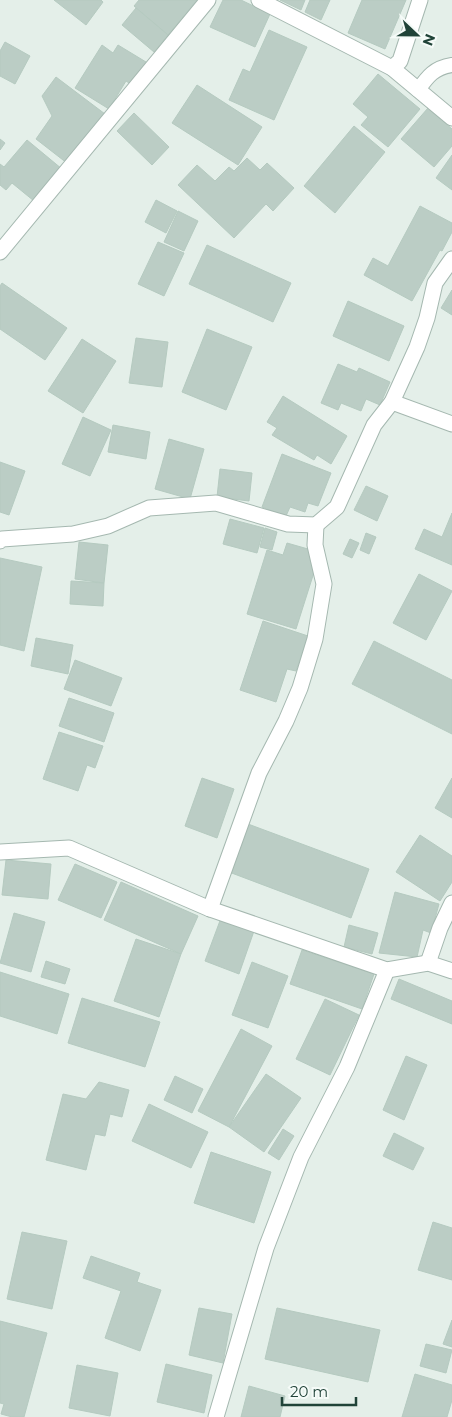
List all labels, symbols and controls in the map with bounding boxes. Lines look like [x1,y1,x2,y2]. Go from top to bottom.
north arrow [392,10,442,60]
text: N [419,31,440,48]
scale bar [282,1374,356,1406]
text: 20 m [290,1382,328,1401]

